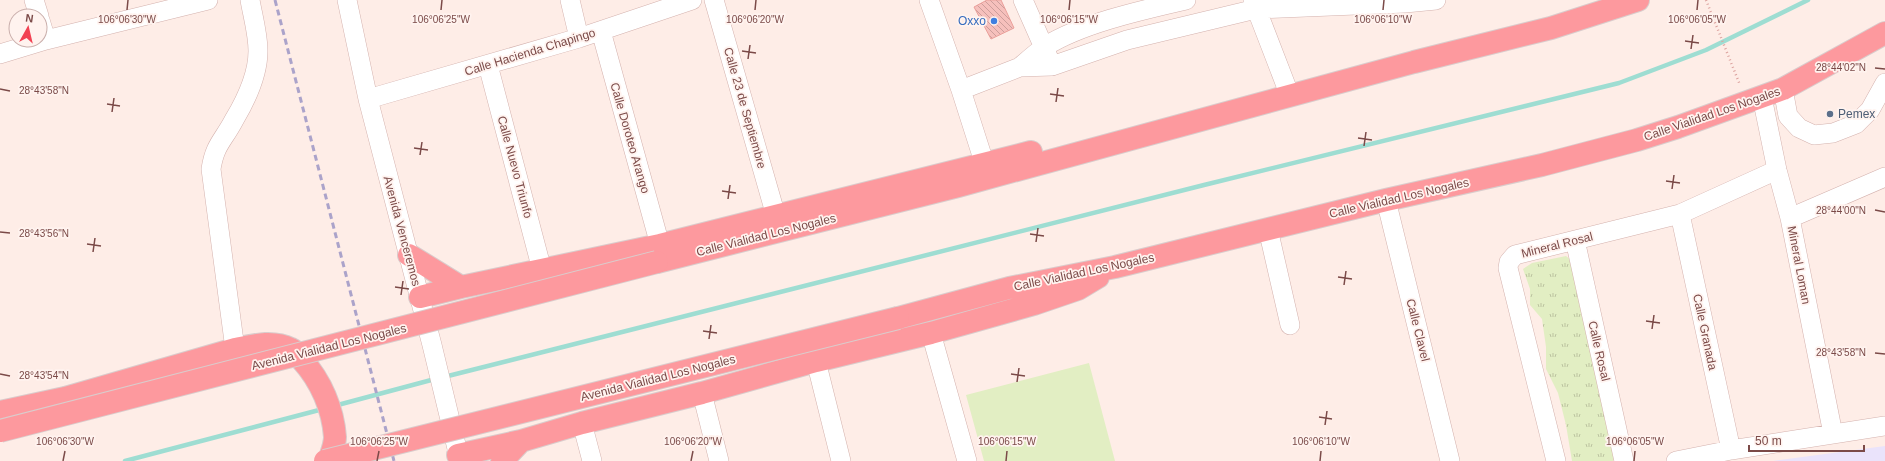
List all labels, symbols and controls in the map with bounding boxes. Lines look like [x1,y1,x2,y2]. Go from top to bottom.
north arrow [8,8,48,48]
text: N [25,12,34,25]
text: 106°06'30"W [98,14,156,25]
text: 106°06'25"W [412,14,470,25]
text: 106°06'20"W [726,14,784,25]
place label: Oxxo [958,14,986,28]
text: 106°06'15"W [1040,14,1098,25]
text: 106°06'10"W [1354,14,1412,25]
text: 106°06'05"W [1668,14,1726,25]
marker: Oxxo [989,16,999,26]
street label: Calle Hacienda Chapingo [463,25,597,79]
street label: Calle 23 de Septiembre [721,46,769,171]
text: 28°44'02"N [1816,62,1866,73]
street label: Calle Doroteo Arango [607,81,653,195]
street label: Calle Vialidad Los Nogales [1642,84,1782,144]
text: 28°43'58"N [19,85,69,96]
place label: Pemex [1838,107,1875,121]
marker: Pemex [1825,109,1835,119]
street label: Calle Nuevo Triunfo [495,114,535,220]
street label: Avenida Venceremos [381,175,423,287]
street label: Calle Vialidad Los Nogales [1328,175,1470,221]
text: 28°44'00"N [1816,205,1866,216]
street label: Calle Vialidad Los Nogales [695,211,837,259]
street label: Mineral Loman [1785,225,1813,305]
text: 28°43'56"N [19,228,69,239]
street label: Mineral Rosal [1520,229,1594,261]
street label: Calle Vialidad Los Nogales [1013,250,1155,294]
street label: Calle Granada [1690,293,1720,372]
street label: Calle Clavel [1403,297,1433,363]
street label: Calle Rosal [1585,320,1613,382]
street label: Avenida Vialidad Los Nogales [250,321,408,373]
text: 28°43'58"N [1816,347,1866,358]
street label: Avenida Vialidad Los Nogales [579,352,737,404]
text: 28°43'54"N [19,370,69,381]
scale bar [1749,427,1864,453]
text: 50 m [1755,434,1782,448]
text: 106°06'30"W [36,436,94,447]
text: 106°06'25"W [350,436,408,447]
text: 106°06'20"W [664,436,722,447]
text: 106°06'15"W [978,436,1036,447]
text: 106°06'10"W [1292,436,1350,447]
text: 106°06'05"W [1606,436,1664,447]

